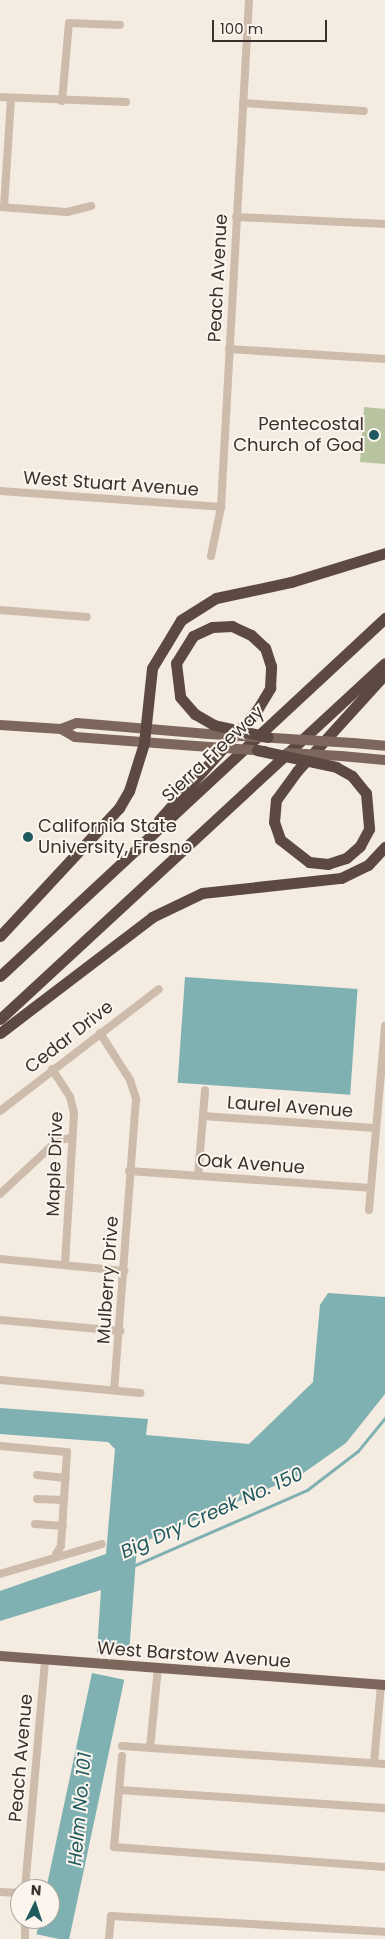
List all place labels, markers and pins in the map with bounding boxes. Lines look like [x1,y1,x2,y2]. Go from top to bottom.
place label: Pentecostal Church of God [233,414,364,456]
marker: Pentecostal Church of God [368,429,380,441]
place label: California State University, Fresno [38,816,192,859]
marker: California State University, Fresno [22,831,34,843]

